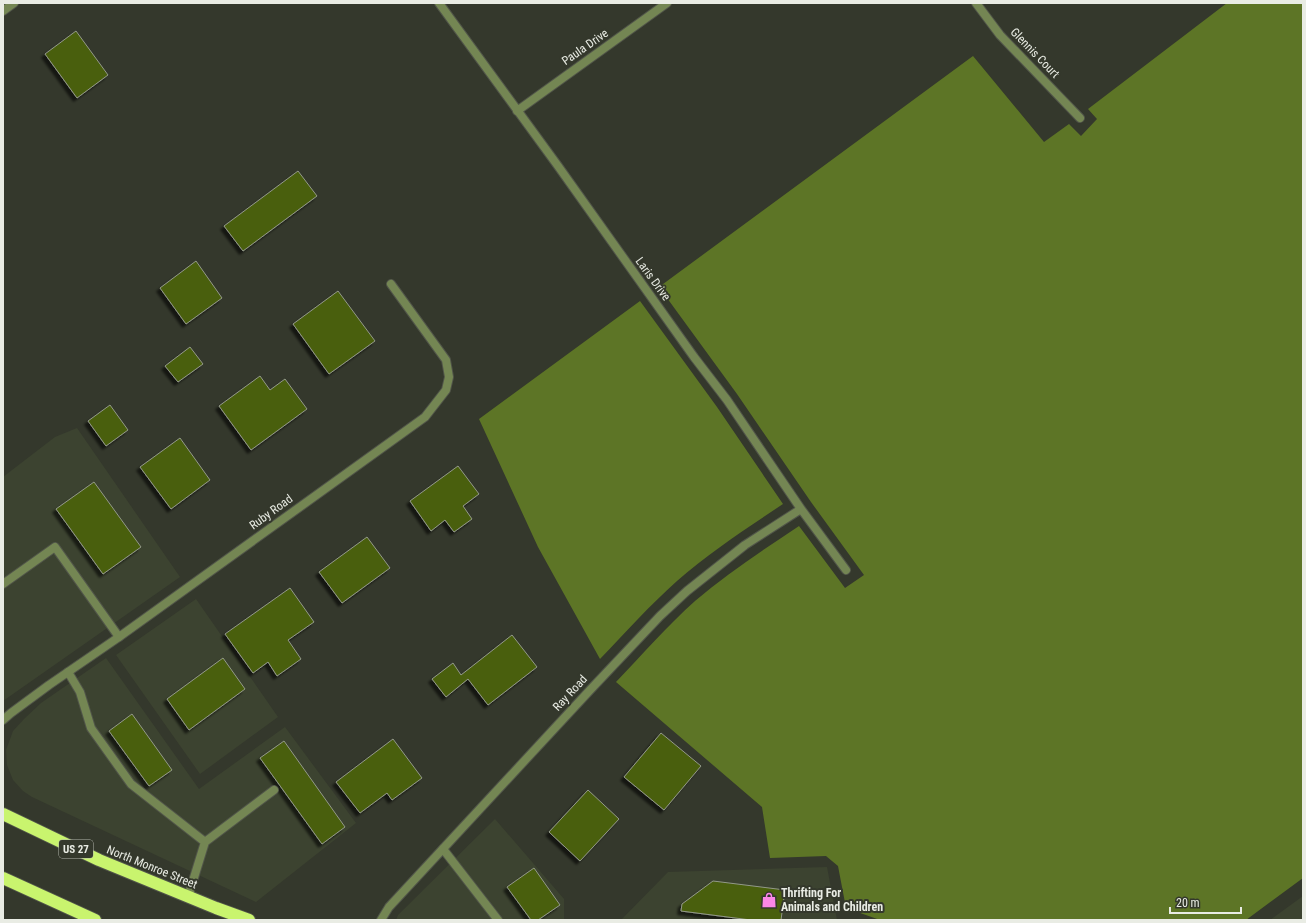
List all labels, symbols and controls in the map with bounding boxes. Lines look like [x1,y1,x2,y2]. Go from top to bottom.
street label: Glennis Court [1008,25,1063,81]
street label: Paula Drive [559,26,611,68]
street label: Laris Drive [633,255,674,304]
street label: Ruby Road [247,492,295,532]
street label: Ray Road [550,672,590,714]
road number: US 27 [59,840,93,858]
street label: North Monroe Street [105,842,200,892]
place label: Thrifting For Animals and Children [781,886,883,914]
scale bar [1170,889,1241,915]
shop icon: Thrifting For Animals and Children [760,891,778,909]
text: 20 m [1176,896,1200,910]

